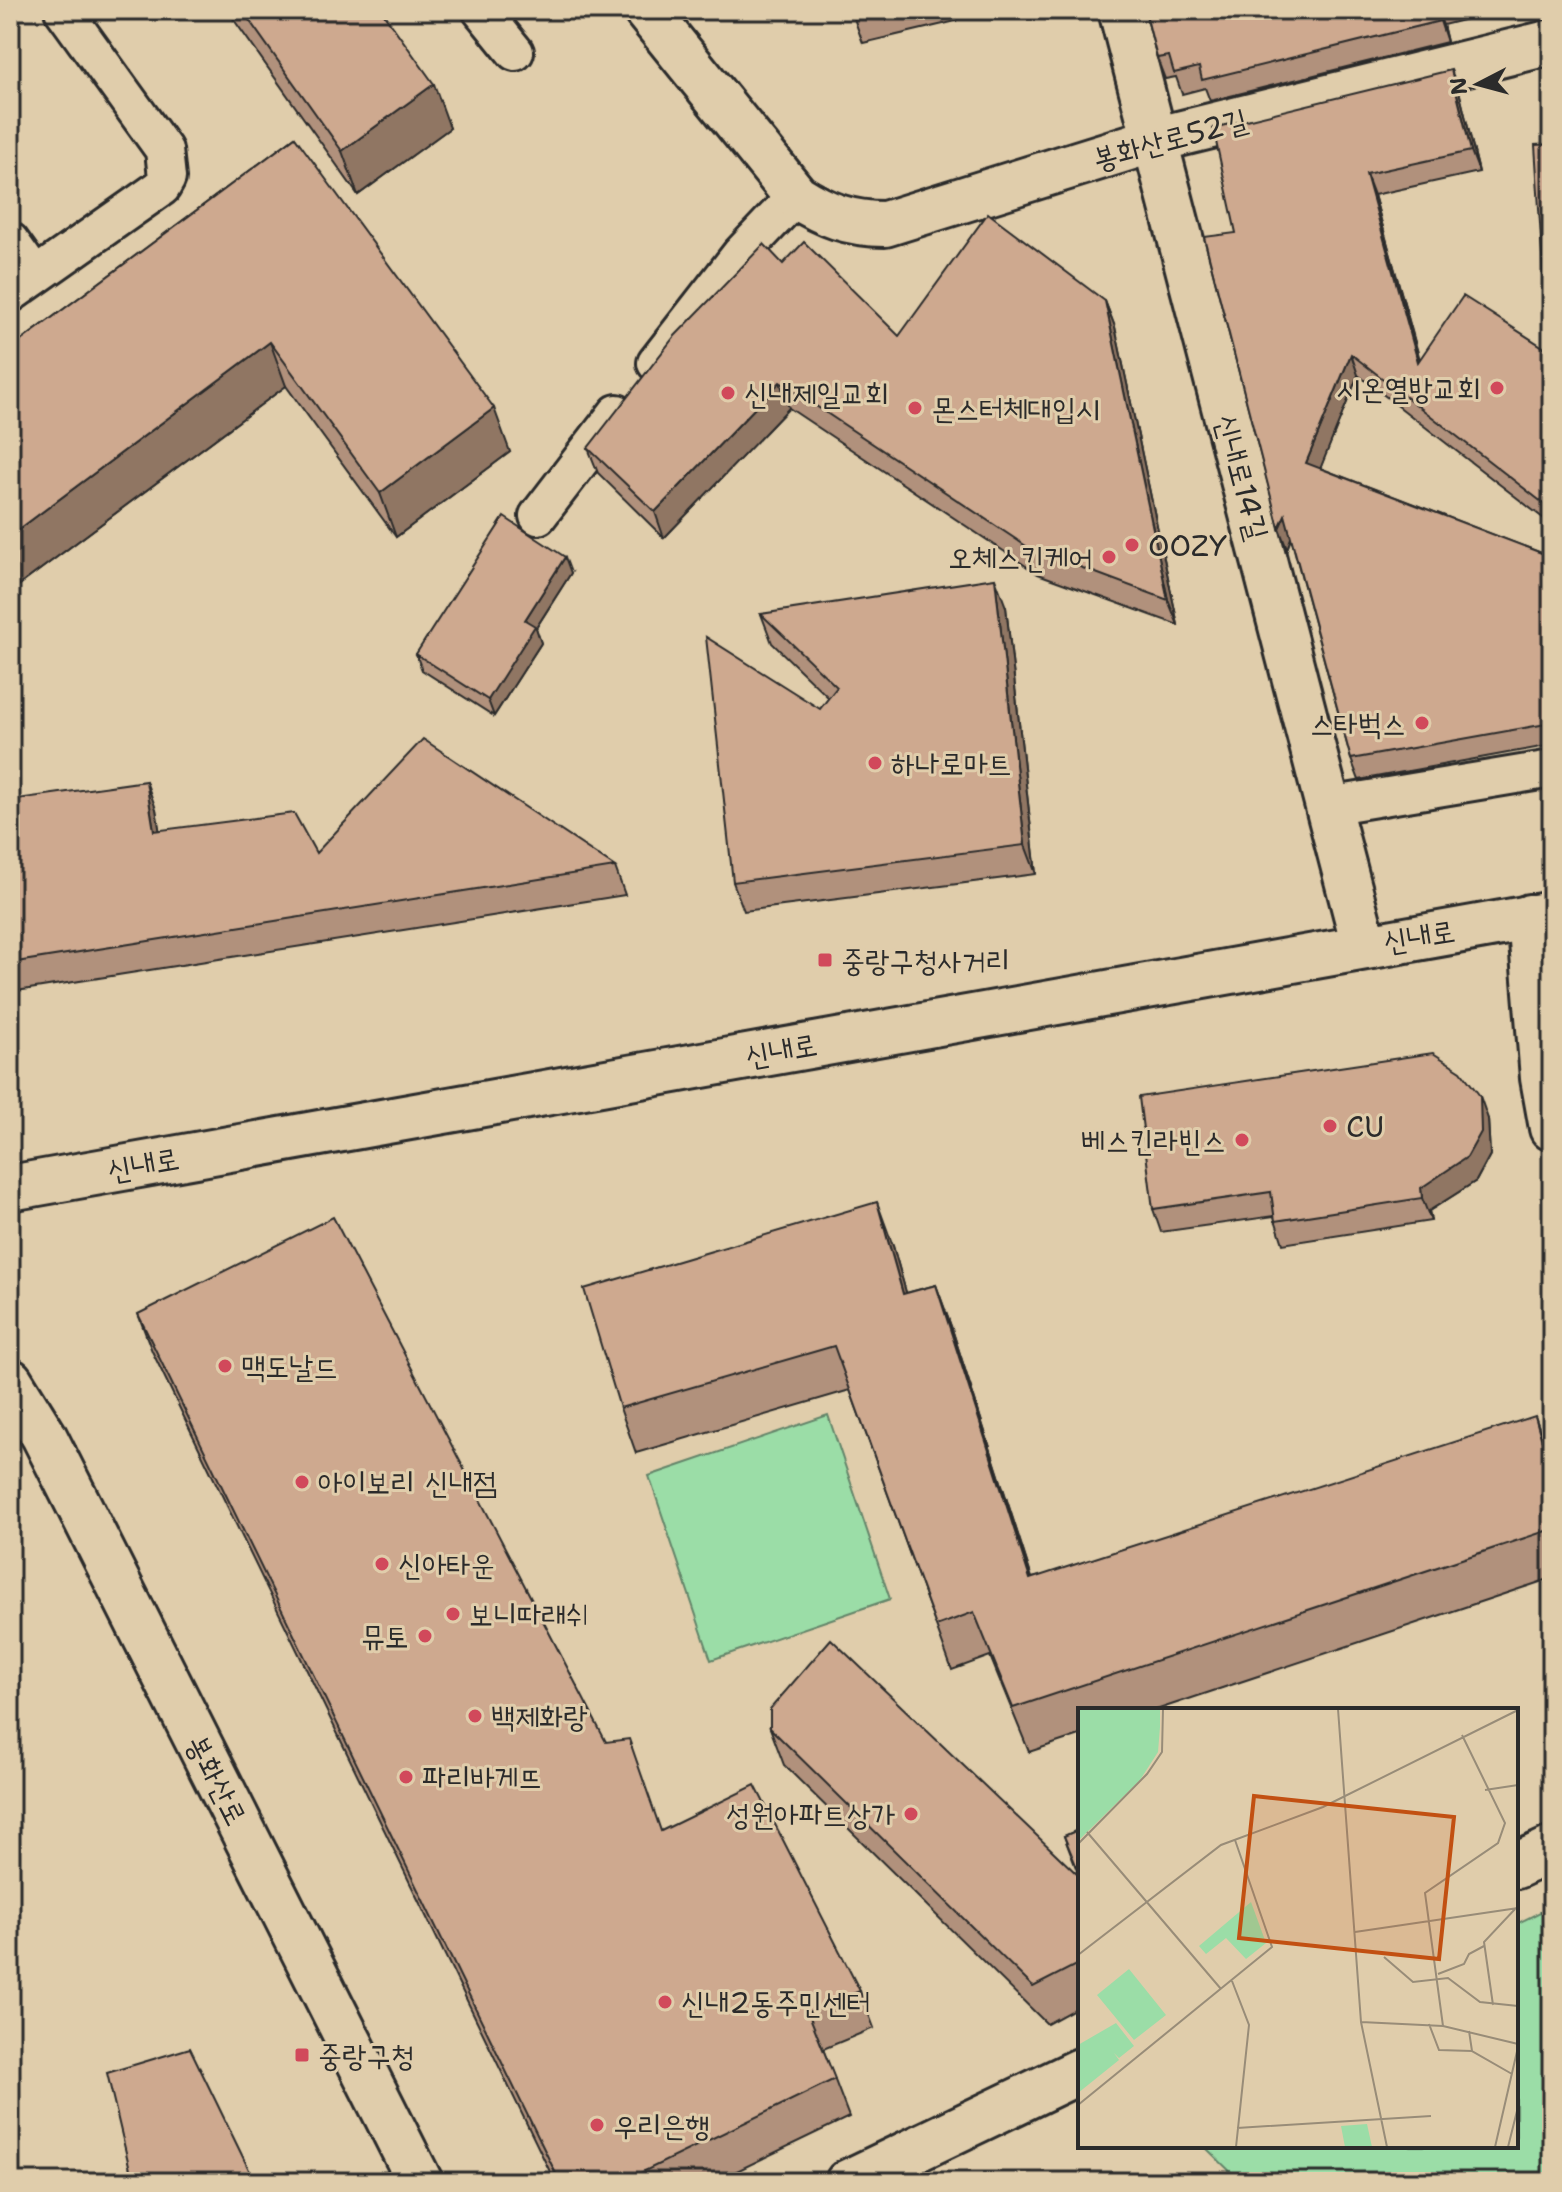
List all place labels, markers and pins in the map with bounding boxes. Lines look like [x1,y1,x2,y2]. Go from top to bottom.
place label: 시온열방교회 [1336,368,1481,409]
place label: 신내제일교회 [744,373,889,414]
marker: 시온열방교회 [1488,379,1506,397]
marker: 신내제일교회 [719,384,737,402]
place label: 몬스터체대입시 [931,388,1100,429]
marker: 몬스터체대입시 [906,399,924,417]
place label: OOZY [1148,525,1227,566]
marker: OOZY [1123,536,1141,554]
place label: 오체스킨케어 [948,537,1093,578]
marker: 오체스킨케어 [1100,548,1118,566]
place label: 스타벅스 [1309,703,1406,744]
marker: 스타벅스 [1413,714,1431,732]
place label: 하나로마트 [891,743,1012,784]
marker: 하나로마트 [866,754,884,772]
place label: 중랑구청사거리 [841,940,1010,981]
marker: 중랑구청사거리 [816,951,834,969]
place label: CU [1346,1106,1384,1147]
marker: CU [1321,1117,1339,1135]
place label: 베스킨라빈스 [1081,1120,1226,1161]
marker: 베스킨라빈스 [1233,1131,1251,1149]
place label: 맥도날드 [241,1346,338,1387]
marker: 맥도날드 [216,1357,234,1375]
place label: 아이보리 신내점 [318,1462,497,1503]
marker: 아이보리 신내점 [293,1473,311,1491]
place label: 신아타운 [398,1544,495,1585]
marker: 신아타운 [373,1555,391,1573]
place label: 보니따래쉬 [469,1594,590,1635]
marker: 보니따래쉬 [444,1605,462,1623]
place label: 뮤토 [361,1616,409,1657]
marker: 뮤토 [416,1627,434,1645]
place label: 백제화랑 [491,1696,588,1737]
marker: 백제화랑 [466,1707,484,1725]
place label: 파리바게뜨 [422,1757,543,1798]
marker: 파리바게뜨 [397,1768,415,1786]
place label: 성원아파트상가 [726,1794,895,1835]
marker: 성원아파트상가 [902,1805,920,1823]
place label: 신내2동주민센터 [681,1982,871,2023]
marker: 신내2동주민센터 [656,1993,674,2011]
place label: 중랑구청 [318,2035,415,2076]
marker: 중랑구청 [293,2046,311,2064]
place label: 우리은행 [613,2105,710,2146]
marker: 우리은행 [588,2116,606,2134]

